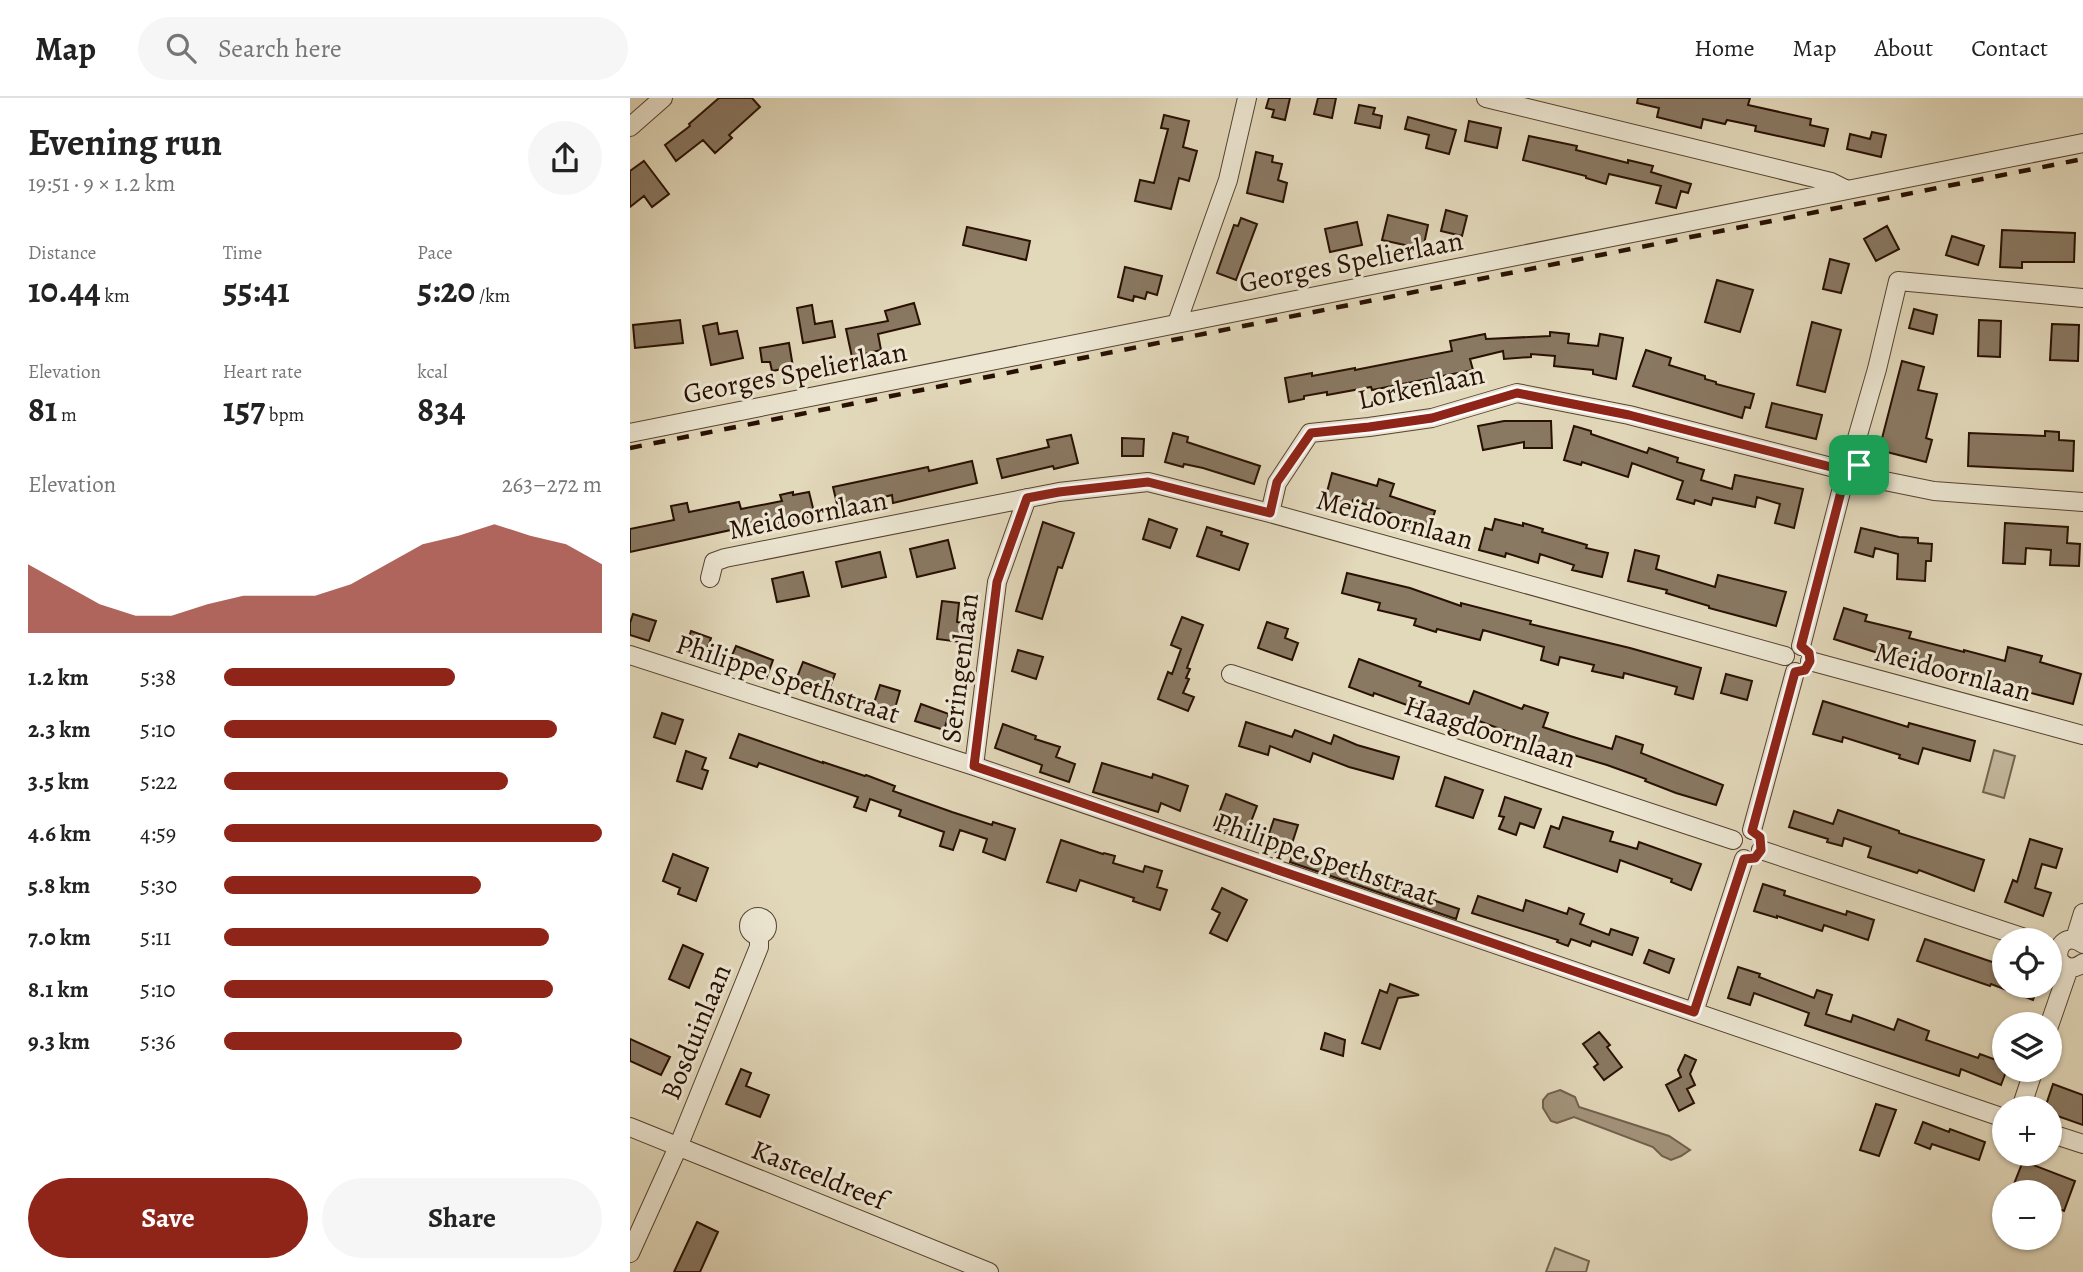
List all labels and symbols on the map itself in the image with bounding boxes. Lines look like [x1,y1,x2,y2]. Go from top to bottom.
street label: Georges Spelierlaan [1236,222,1466,302]
street label: Georges Spelierlaan [680,333,910,413]
street label: Lorkenlaan [1354,355,1488,419]
pin [1829,435,1889,495]
street label: Meidoornlaan [725,481,891,549]
street label: Meidoornlaan [1312,481,1478,559]
street label: Seringenlaan [932,591,988,745]
street label: Philippe Spethstraat [671,625,905,733]
street label: Meidoornlaan [1870,633,2036,711]
street label: Haagdoornlaan [1400,686,1580,778]
street label: Philippe Spethstraat [1210,803,1442,915]
street label: Bosduinlaan [652,958,740,1106]
street label: Kasteeldreef [746,1131,896,1221]

